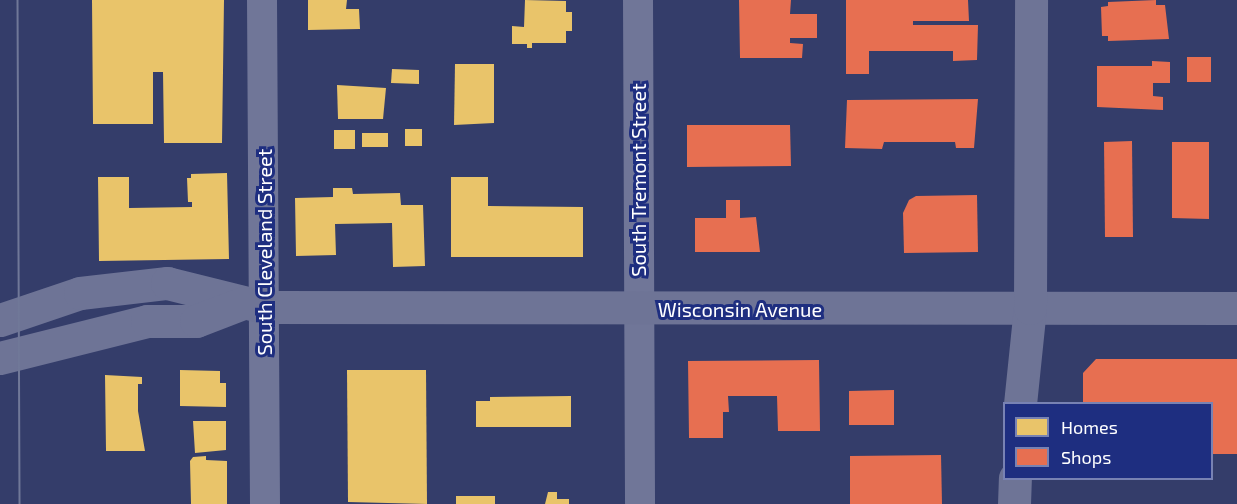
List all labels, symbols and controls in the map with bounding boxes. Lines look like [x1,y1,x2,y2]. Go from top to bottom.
street label: South Tremont Street [626,83,650,277]
street label: South Cleveland Street [252,149,276,355]
street label: Wisconsin Avenue [658,297,822,321]
legend [1003,402,1213,480]
text: Homes [1061,416,1118,438]
text: Shops [1061,446,1111,468]

